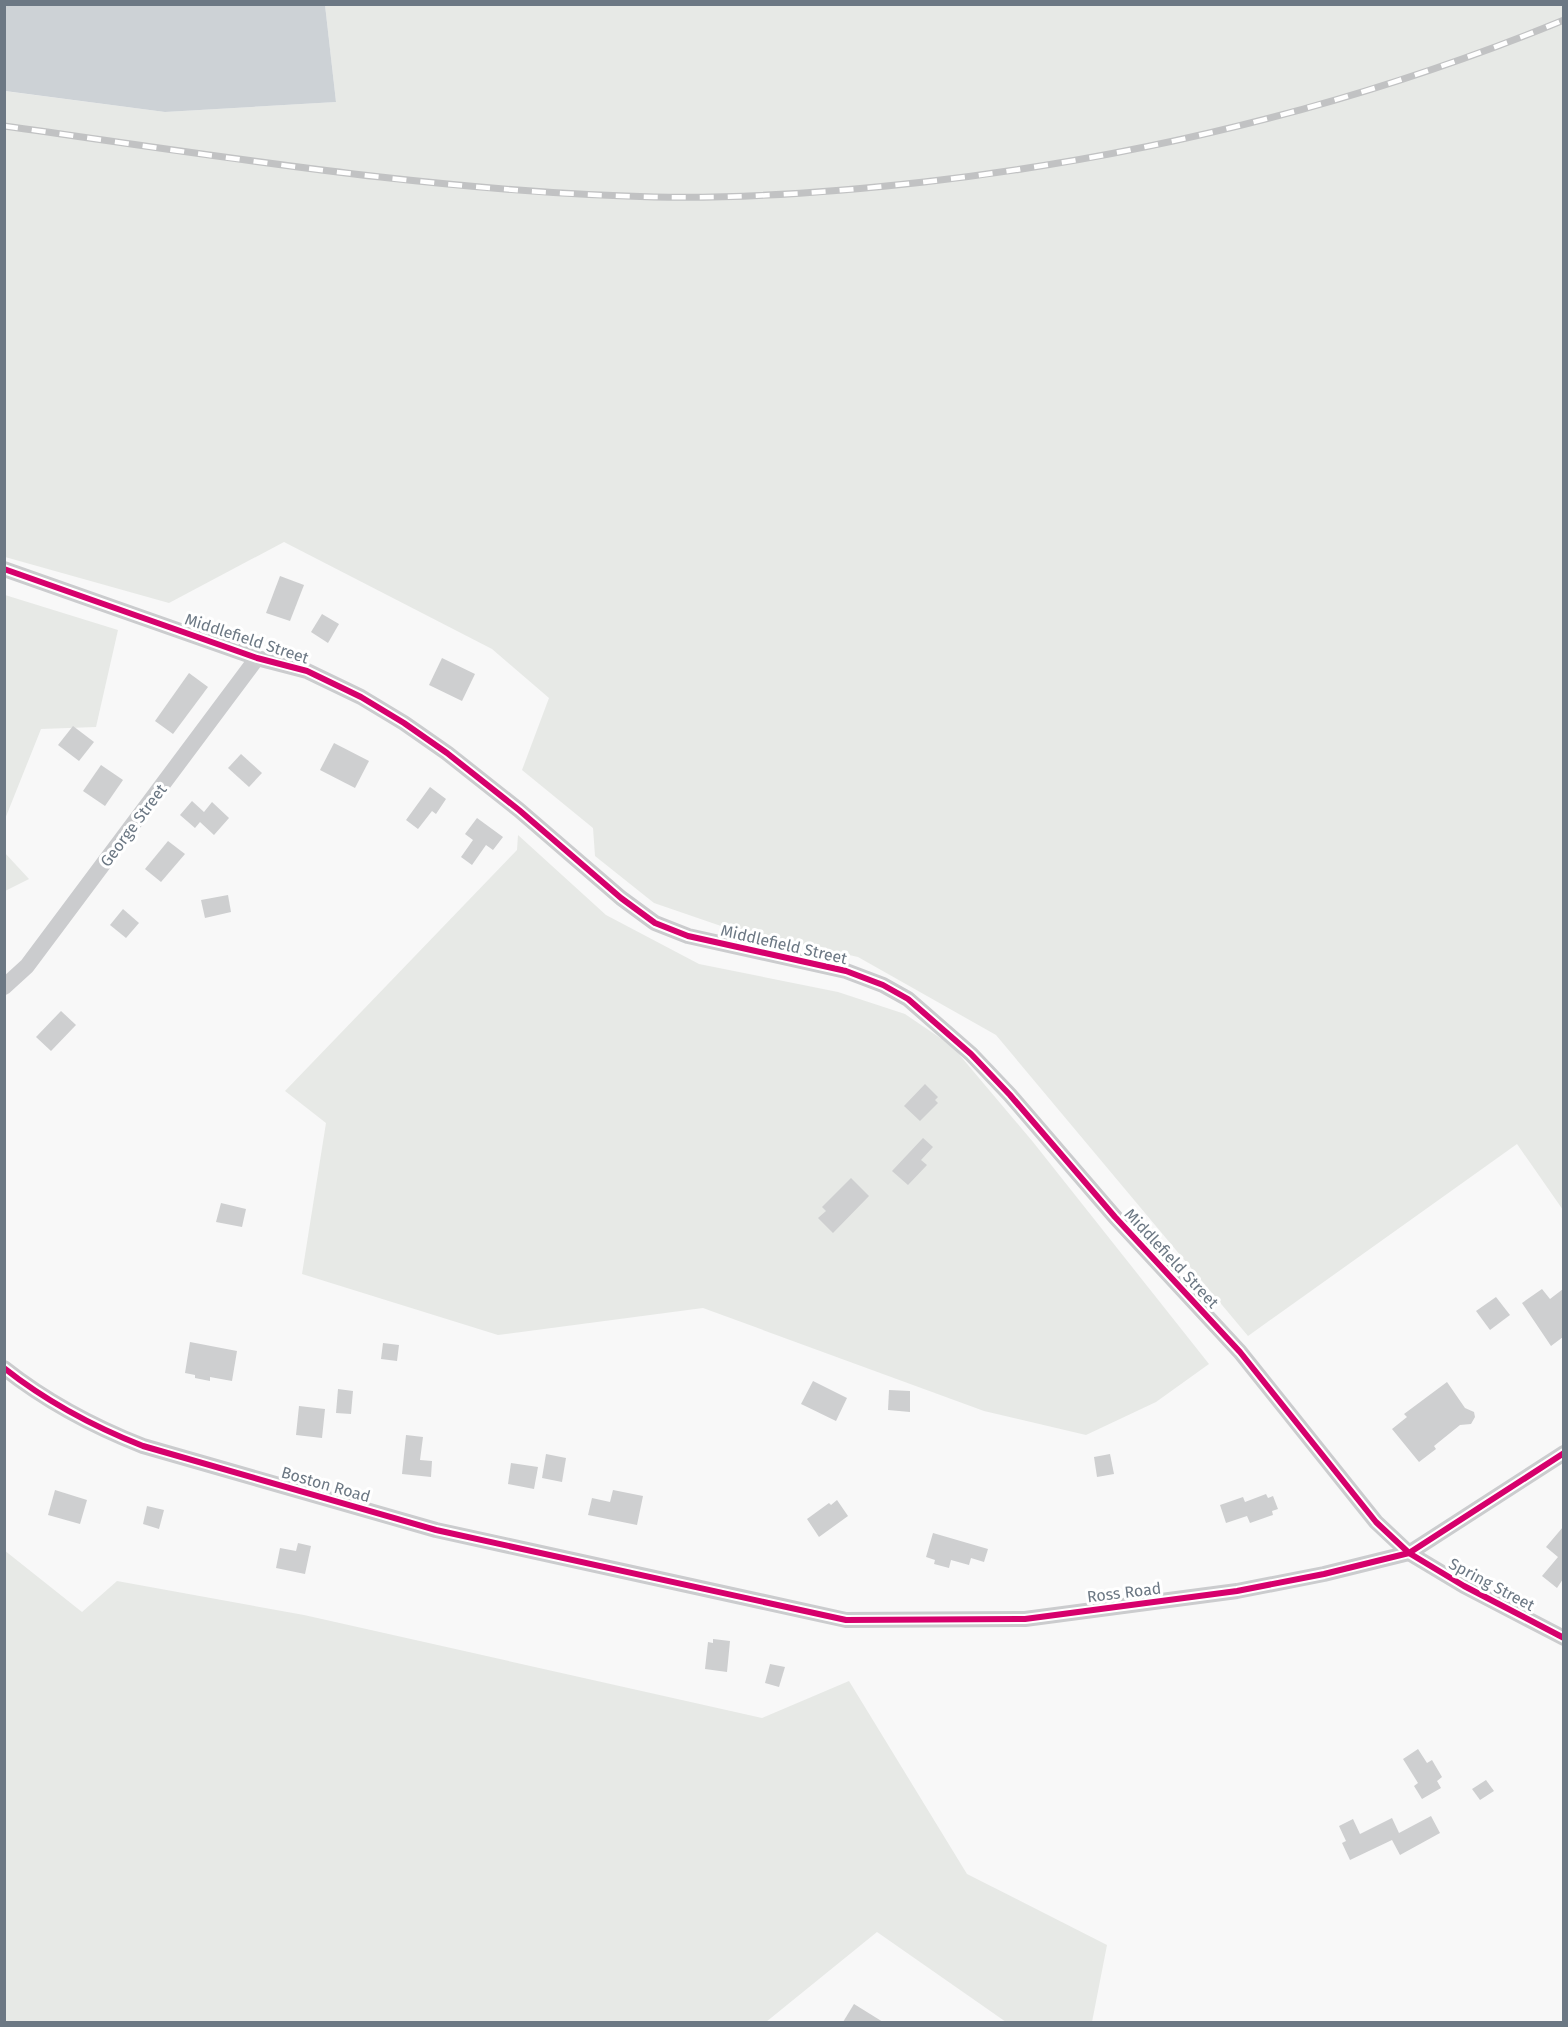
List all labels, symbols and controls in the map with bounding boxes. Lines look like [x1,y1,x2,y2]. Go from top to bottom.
street label: Middlefield Street [182,609,311,668]
street label: George Street [96,780,171,870]
street label: Middlefield Street [719,921,849,968]
street label: Middlefield Street [1121,1205,1223,1312]
street label: Boston Road [279,1463,373,1506]
street label: Spring Street [1446,1554,1538,1615]
street label: Ross Road [1086,1579,1162,1606]

